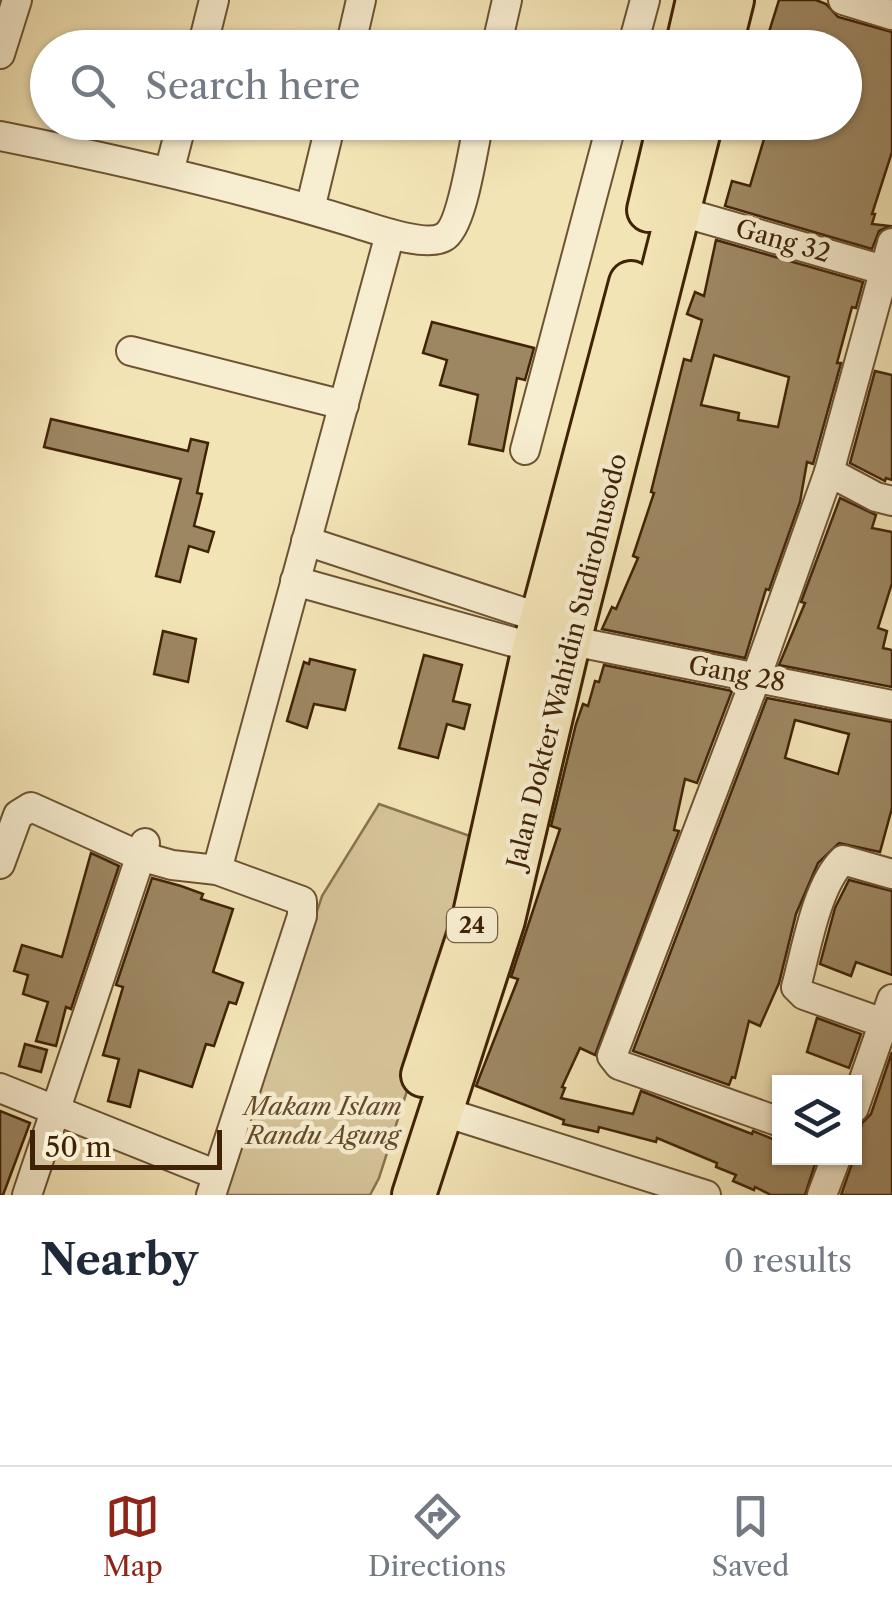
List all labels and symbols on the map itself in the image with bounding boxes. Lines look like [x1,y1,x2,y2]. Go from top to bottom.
street label: Gang 32 [732,213,834,269]
street label: Jalan Dokter Wahidin Sudirohusodo [499,450,634,876]
street label: Gang 28 [686,649,788,699]
road number: 24 [447,908,497,942]
park label: Makam Islam Randu Agung [241,1091,402,1151]
scale bar [30,1125,222,1170]

